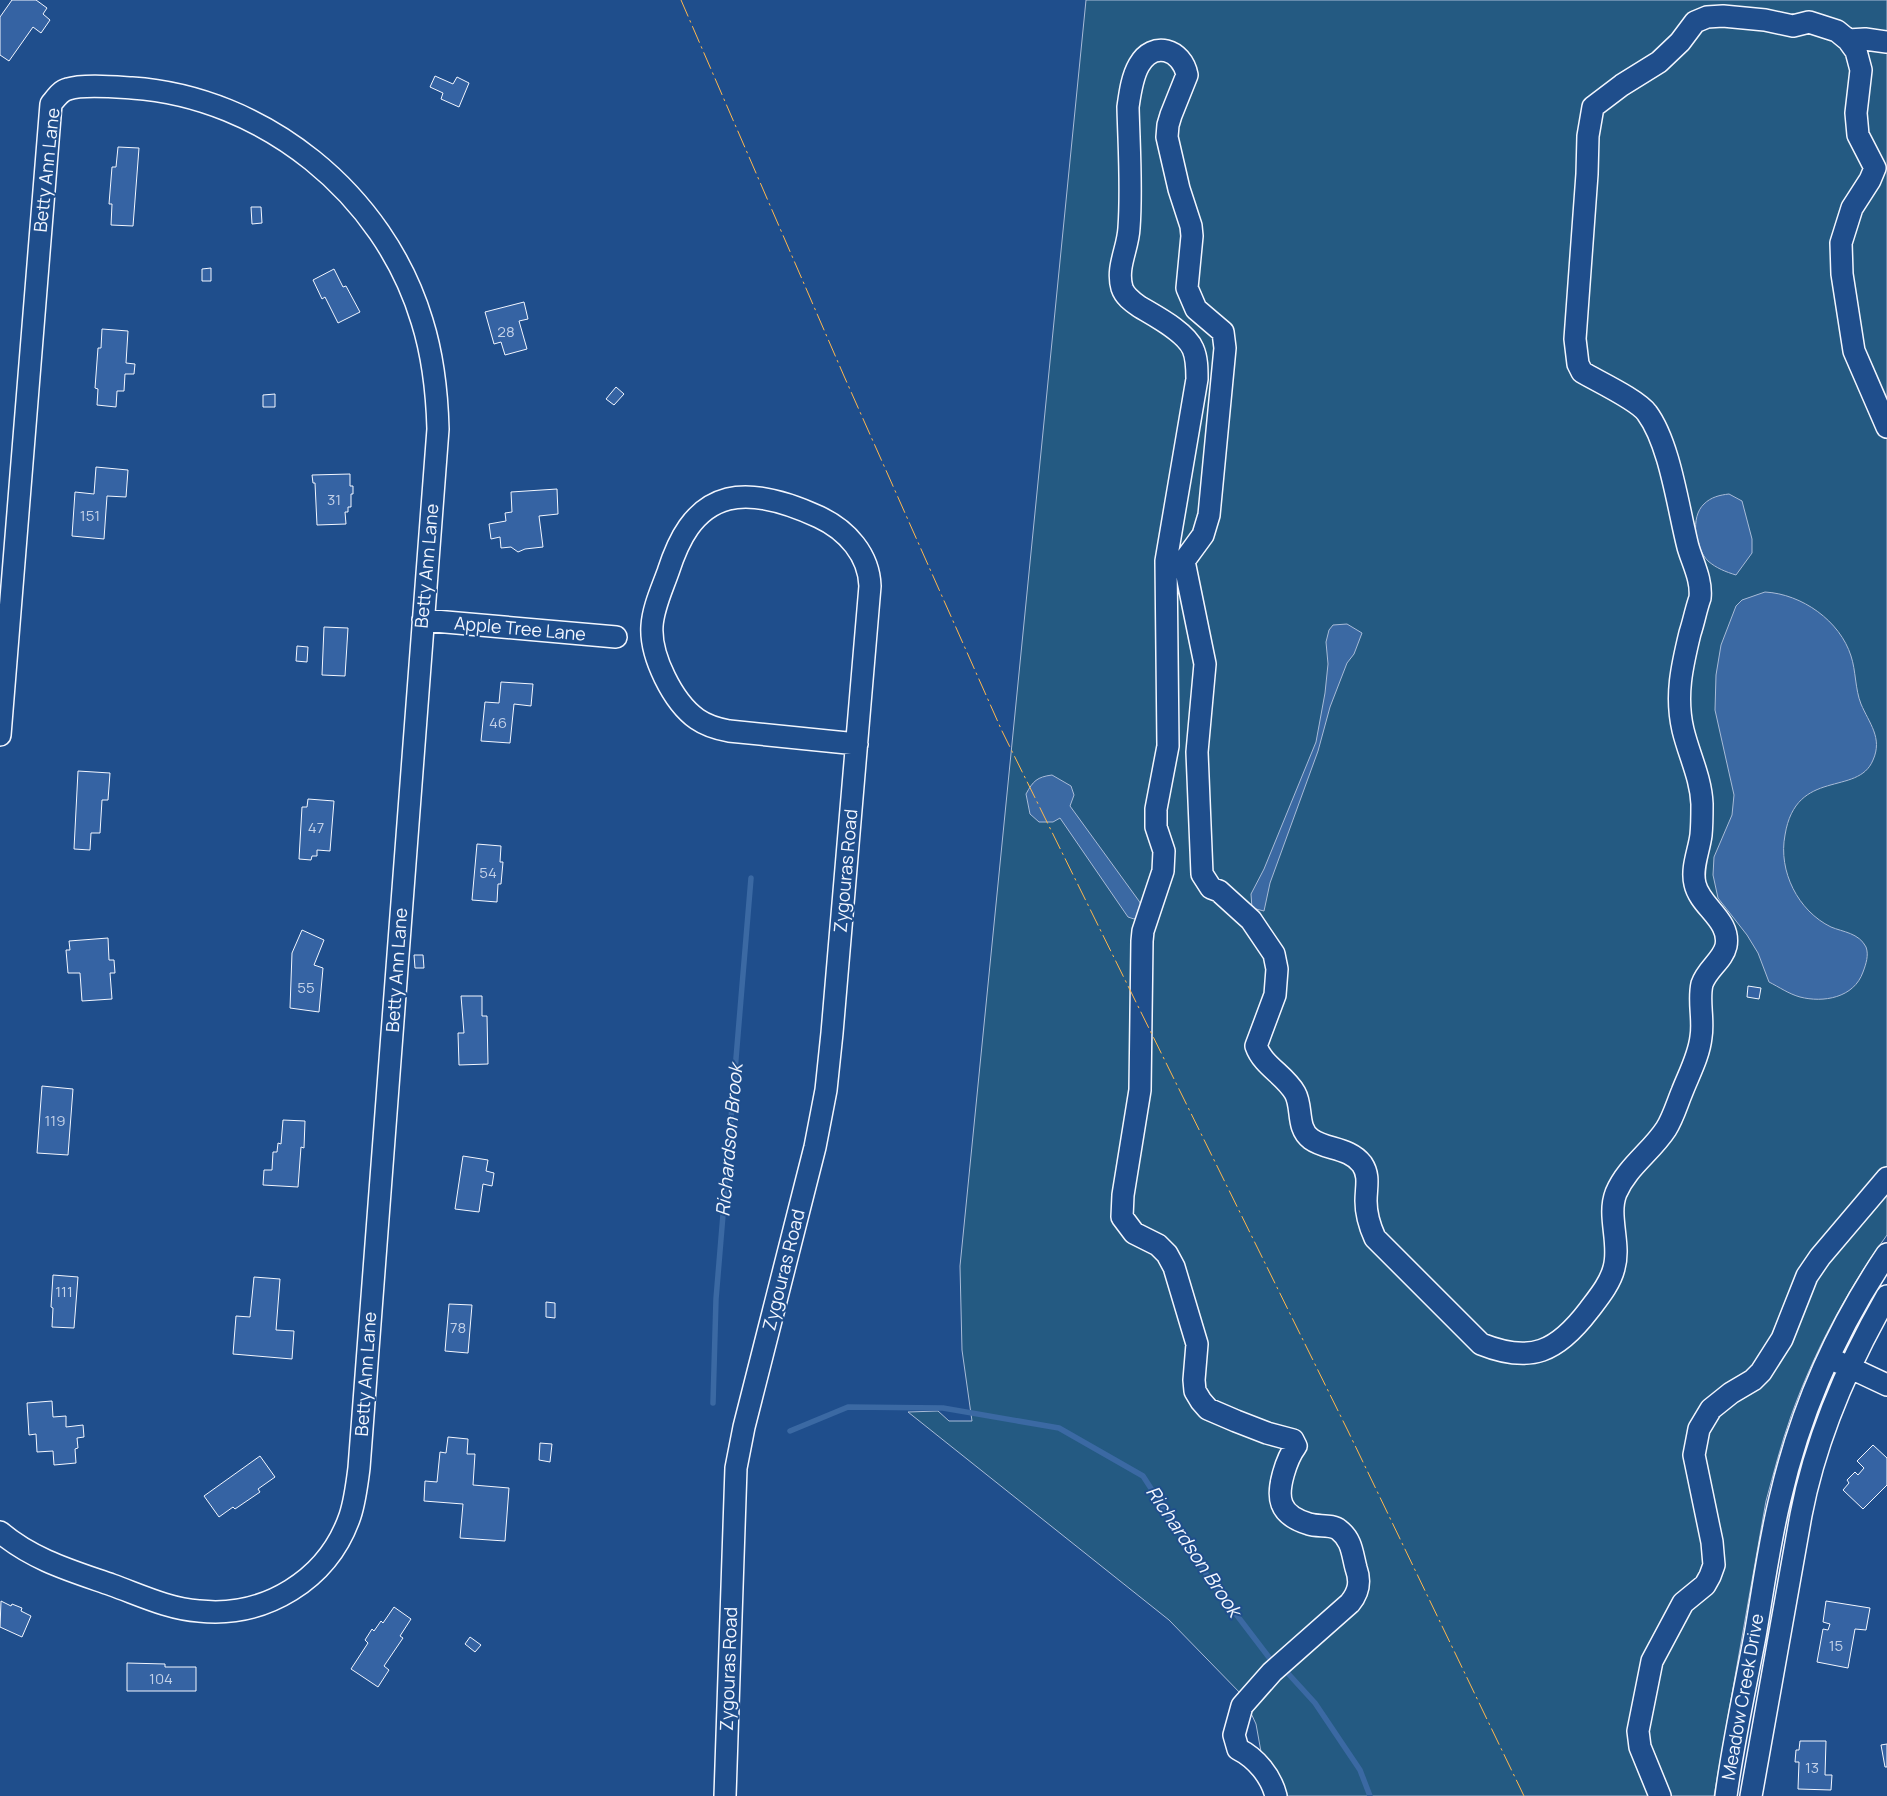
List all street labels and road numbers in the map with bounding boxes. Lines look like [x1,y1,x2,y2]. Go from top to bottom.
street label: Betty Ann Lane [28,107,64,233]
street label: Betty Ann Lane [409,503,443,629]
street label: Apple Tree Lane [453,610,587,646]
street label: Zygouras Road [828,808,862,934]
street label: Betty Ann Lane [380,907,412,1033]
street label: Zygouras Road [756,1207,810,1333]
street label: Betty Ann Lane [349,1311,381,1437]
street label: Zygouras Road [714,1607,742,1731]
street label: Meadow Creek Drive [1716,1612,1768,1782]

